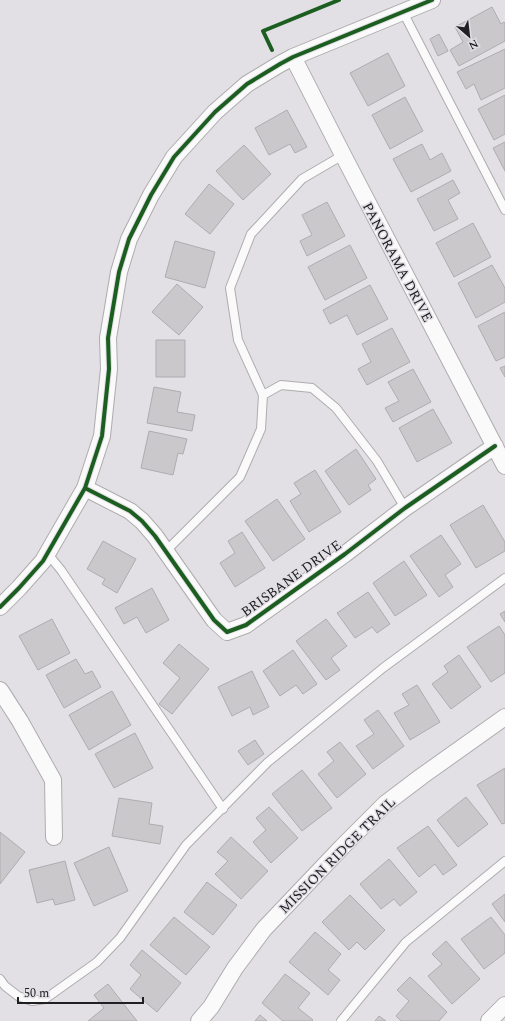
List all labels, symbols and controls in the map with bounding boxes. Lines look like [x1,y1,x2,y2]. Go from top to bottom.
north arrow [449,16,489,56]
text: N [465,35,481,54]
street label: PANORAMA DRIVE [357,199,438,326]
street label: BRISBANE DRIVE [237,535,346,622]
street label: MISSION RIDGE TRAIL [274,792,401,919]
scale bar [18,979,143,1005]
text: 50 m [24,984,49,1003]

